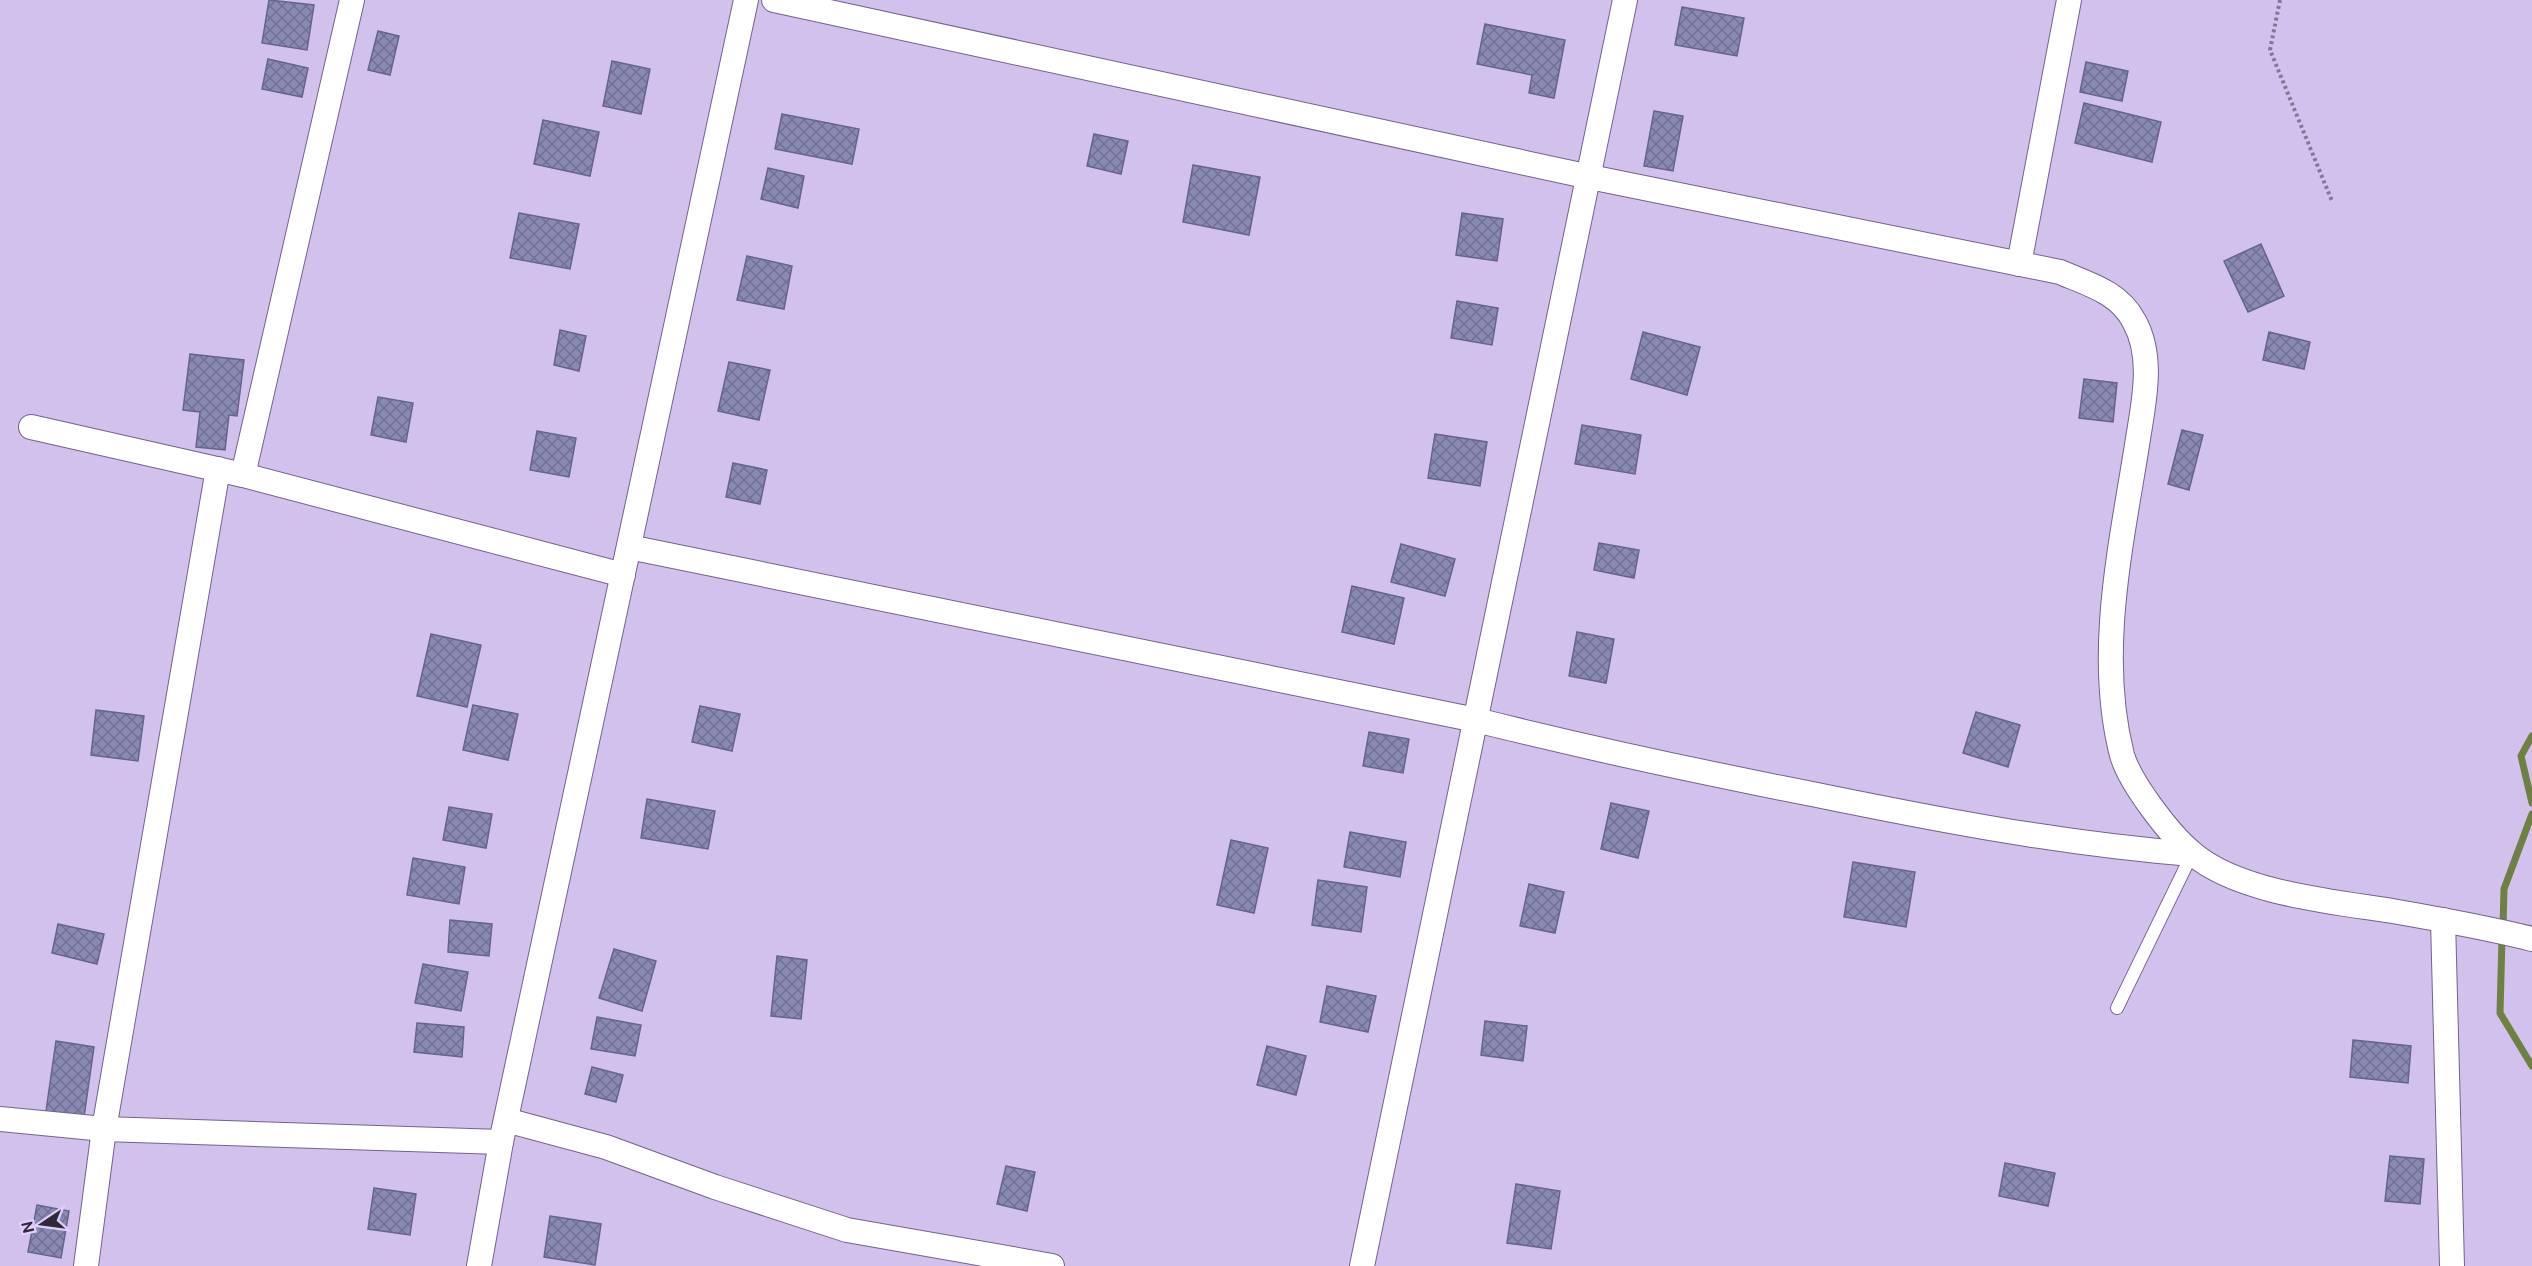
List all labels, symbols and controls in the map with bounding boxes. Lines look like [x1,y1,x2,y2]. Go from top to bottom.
north arrow [12,1194,72,1254]
text: N [17,1220,37,1235]

